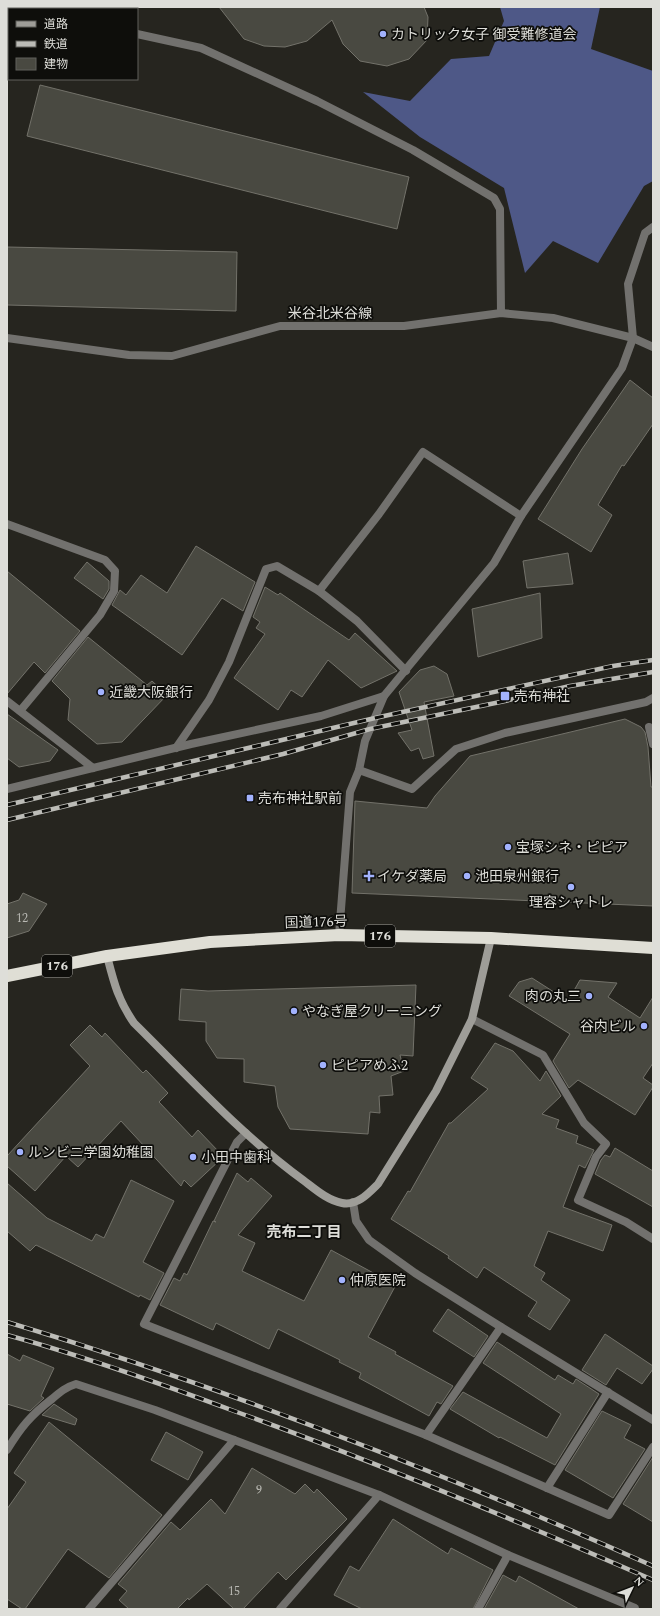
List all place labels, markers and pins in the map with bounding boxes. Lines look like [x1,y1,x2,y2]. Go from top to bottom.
place label: カトリック女子 御受難修道会 [391,24,577,45]
marker: カトリック女子 御受難修道会 [378,29,388,39]
place label: 近畿大阪銀行 [109,682,193,703]
place label: 売布神社 [514,686,570,707]
marker: 近畿大阪銀行 [96,687,106,697]
marker: 売布神社 [499,690,511,702]
place label: 売布神社駅前 [258,788,342,809]
marker: 売布神社駅前 [245,793,255,803]
place label: 宝塚シネ・ピピア [516,837,628,858]
marker: 宝塚シネ・ピピア [503,842,513,852]
place label: イケダ薬局 [377,866,447,887]
place label: 池田泉州銀行 [475,866,559,887]
marker: イケダ薬局 [364,871,374,881]
marker: 池田泉州銀行 [462,871,472,881]
marker: 理容シャトレ [566,882,576,892]
place label: 理容シャトレ [529,892,613,913]
place label: 肉の丸三 [525,986,581,1007]
marker: 肉の丸三 [584,991,594,1001]
place label: やなぎ屋クリーニング [302,1001,442,1022]
marker: やなぎ屋クリーニング [289,1006,299,1016]
place label: 谷内ビル [580,1016,636,1037]
marker: 谷内ビル [639,1021,649,1031]
place label: ピピアめふ2 [331,1055,408,1076]
marker: ピピアめふ2 [318,1060,328,1070]
place label: ルンビニ学園幼稚園 [28,1142,154,1163]
marker: ルンビニ学園幼稚園 [15,1147,25,1157]
place label: 小田中歯科 [201,1147,271,1168]
marker: 小田中歯科 [188,1152,198,1162]
place label: 仲原医院 [350,1270,406,1291]
marker: 仲原医院 [337,1275,347,1285]

